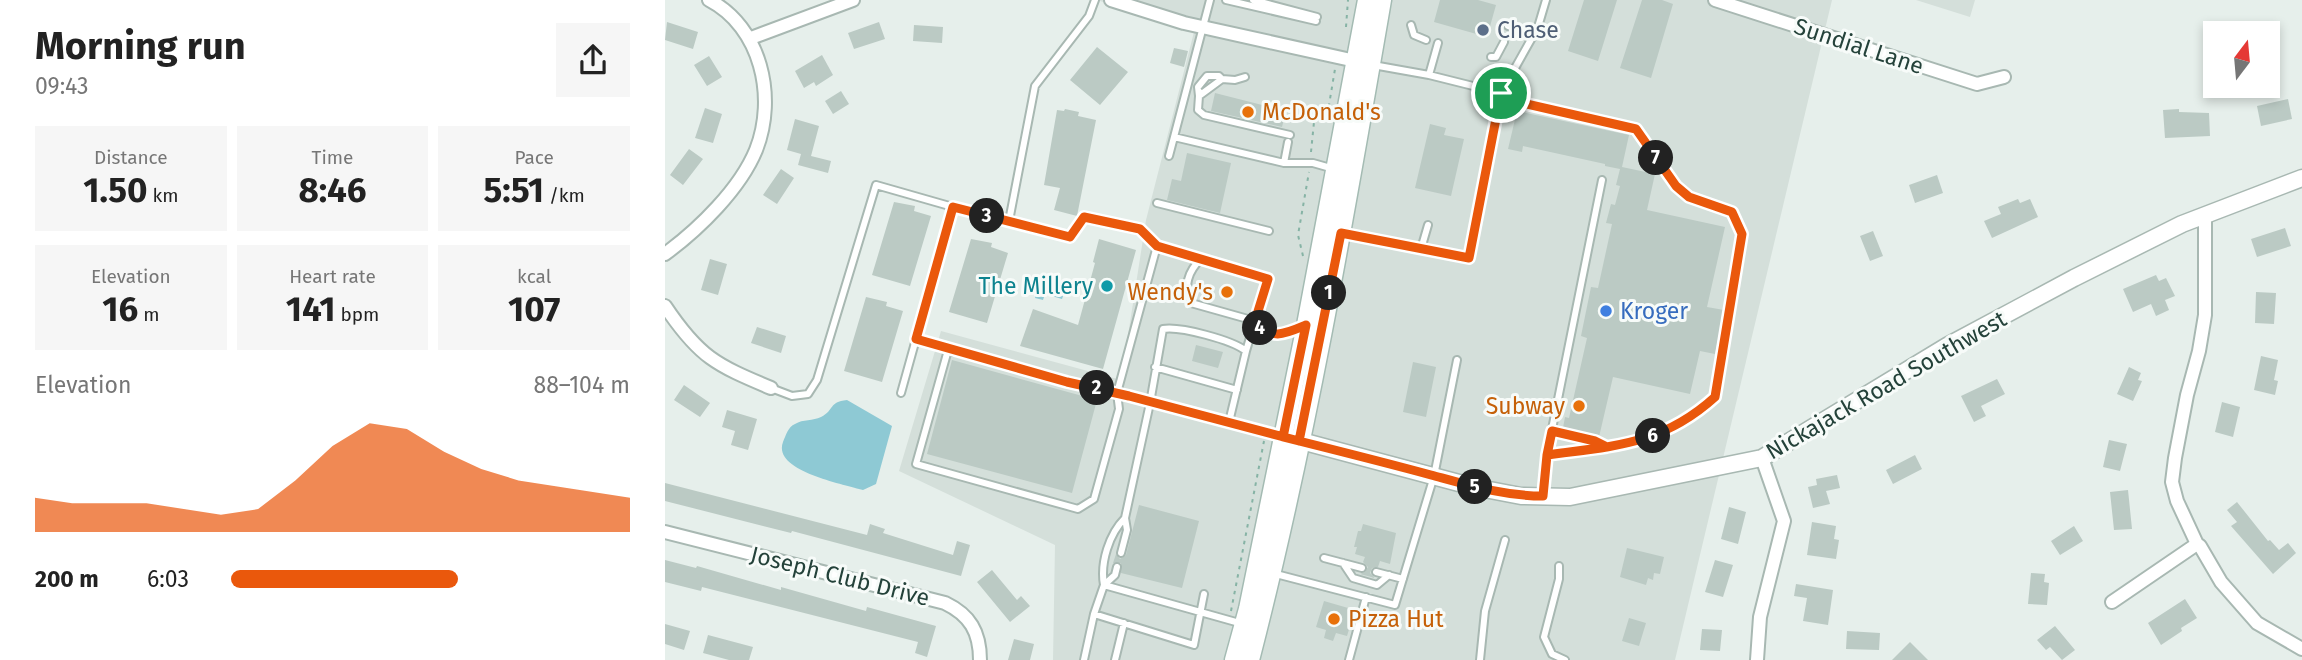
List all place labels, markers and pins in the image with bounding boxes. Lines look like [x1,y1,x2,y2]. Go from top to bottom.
place label: Chase [1497,16,1559,44]
marker: Chase [1475,22,1491,38]
pin [1471,63,1531,123]
place label: McDonald's [1262,98,1381,126]
marker: McDonald's [1240,104,1256,120]
pin: 7 [1639,140,1674,176]
pin: 3 [969,198,1005,234]
place label: The Millery [979,272,1094,300]
pin: 1 [1311,276,1347,310]
marker: The Millery [1099,278,1115,294]
place label: Wendy's [1128,278,1213,306]
marker: Wendy's [1219,284,1235,300]
place label: Kroger [1620,297,1688,325]
marker: Kroger [1598,303,1614,319]
pin: 4 [1243,310,1277,346]
pin: 2 [1079,370,1115,406]
place label: Subway [1486,392,1566,420]
marker: Subway [1571,398,1587,414]
pin: 6 [1635,418,1671,453]
pin: 5 [1457,470,1493,504]
place label: Pizza Hut [1348,605,1444,633]
marker: Pizza Hut [1326,611,1342,627]

